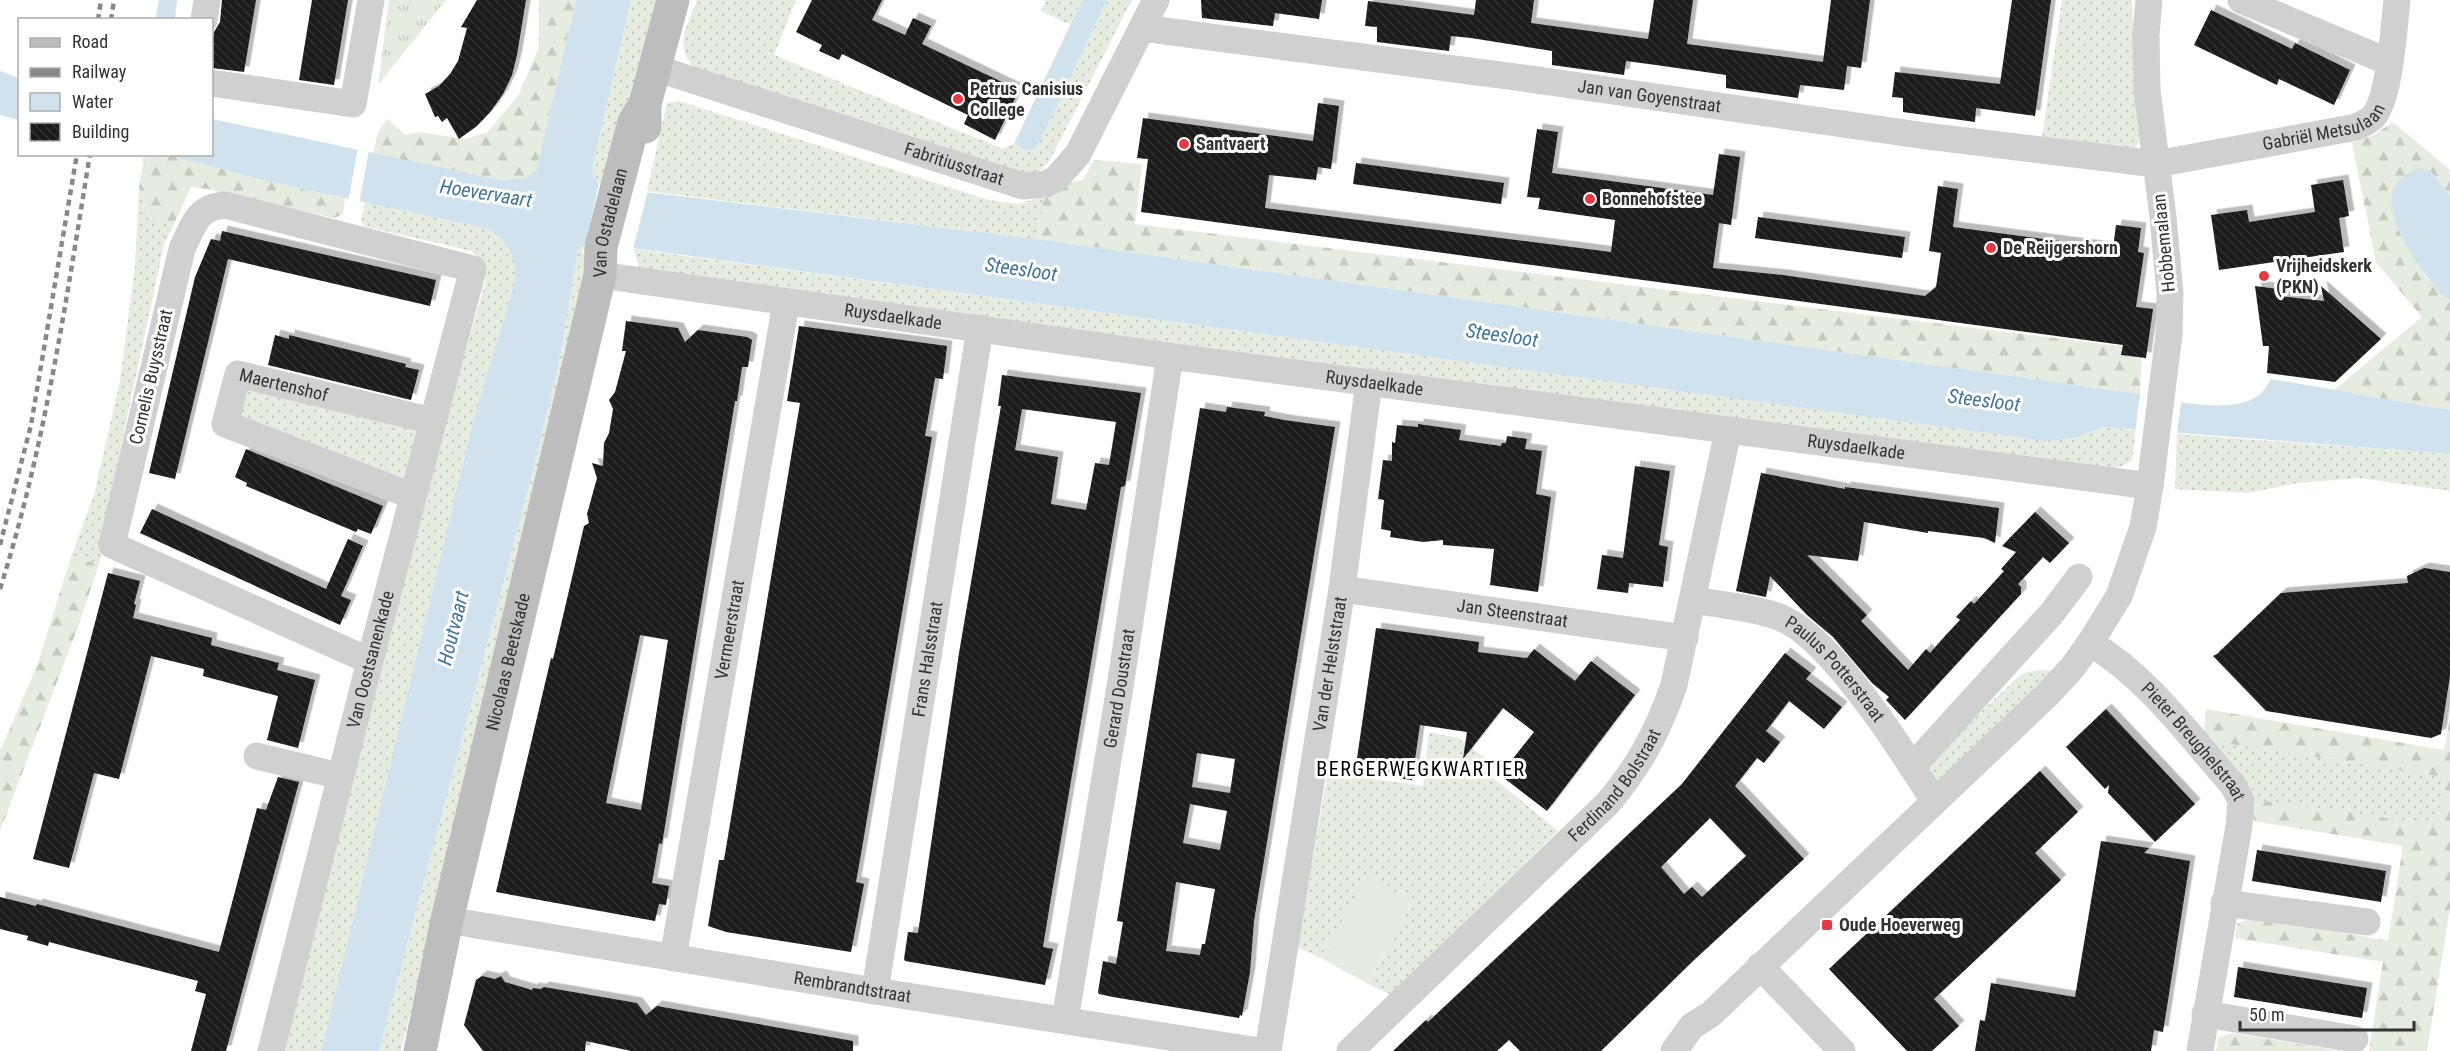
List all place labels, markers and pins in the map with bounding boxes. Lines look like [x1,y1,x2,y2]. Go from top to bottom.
place label: Petrus Canisius College [970,78,1083,120]
marker: Petrus Canisius College [951,92,965,106]
place label: Santvaert [1196,133,1266,154]
marker: Santvaert [1177,137,1191,151]
place label: Bonnehofstee [1602,188,1702,209]
marker: Bonnehofstee [1583,192,1597,206]
place label: De Reijgershorn [2003,237,2118,258]
marker: De Reijgershorn [1984,241,1998,255]
place label: Vrijheidskerk (PKN) [2276,255,2372,298]
marker: Vrijheidskerk (PKN) [2257,269,2271,283]
place label: Oude Hoeverweg [1839,914,1961,935]
marker: Oude Hoeverweg [1820,918,1834,932]

